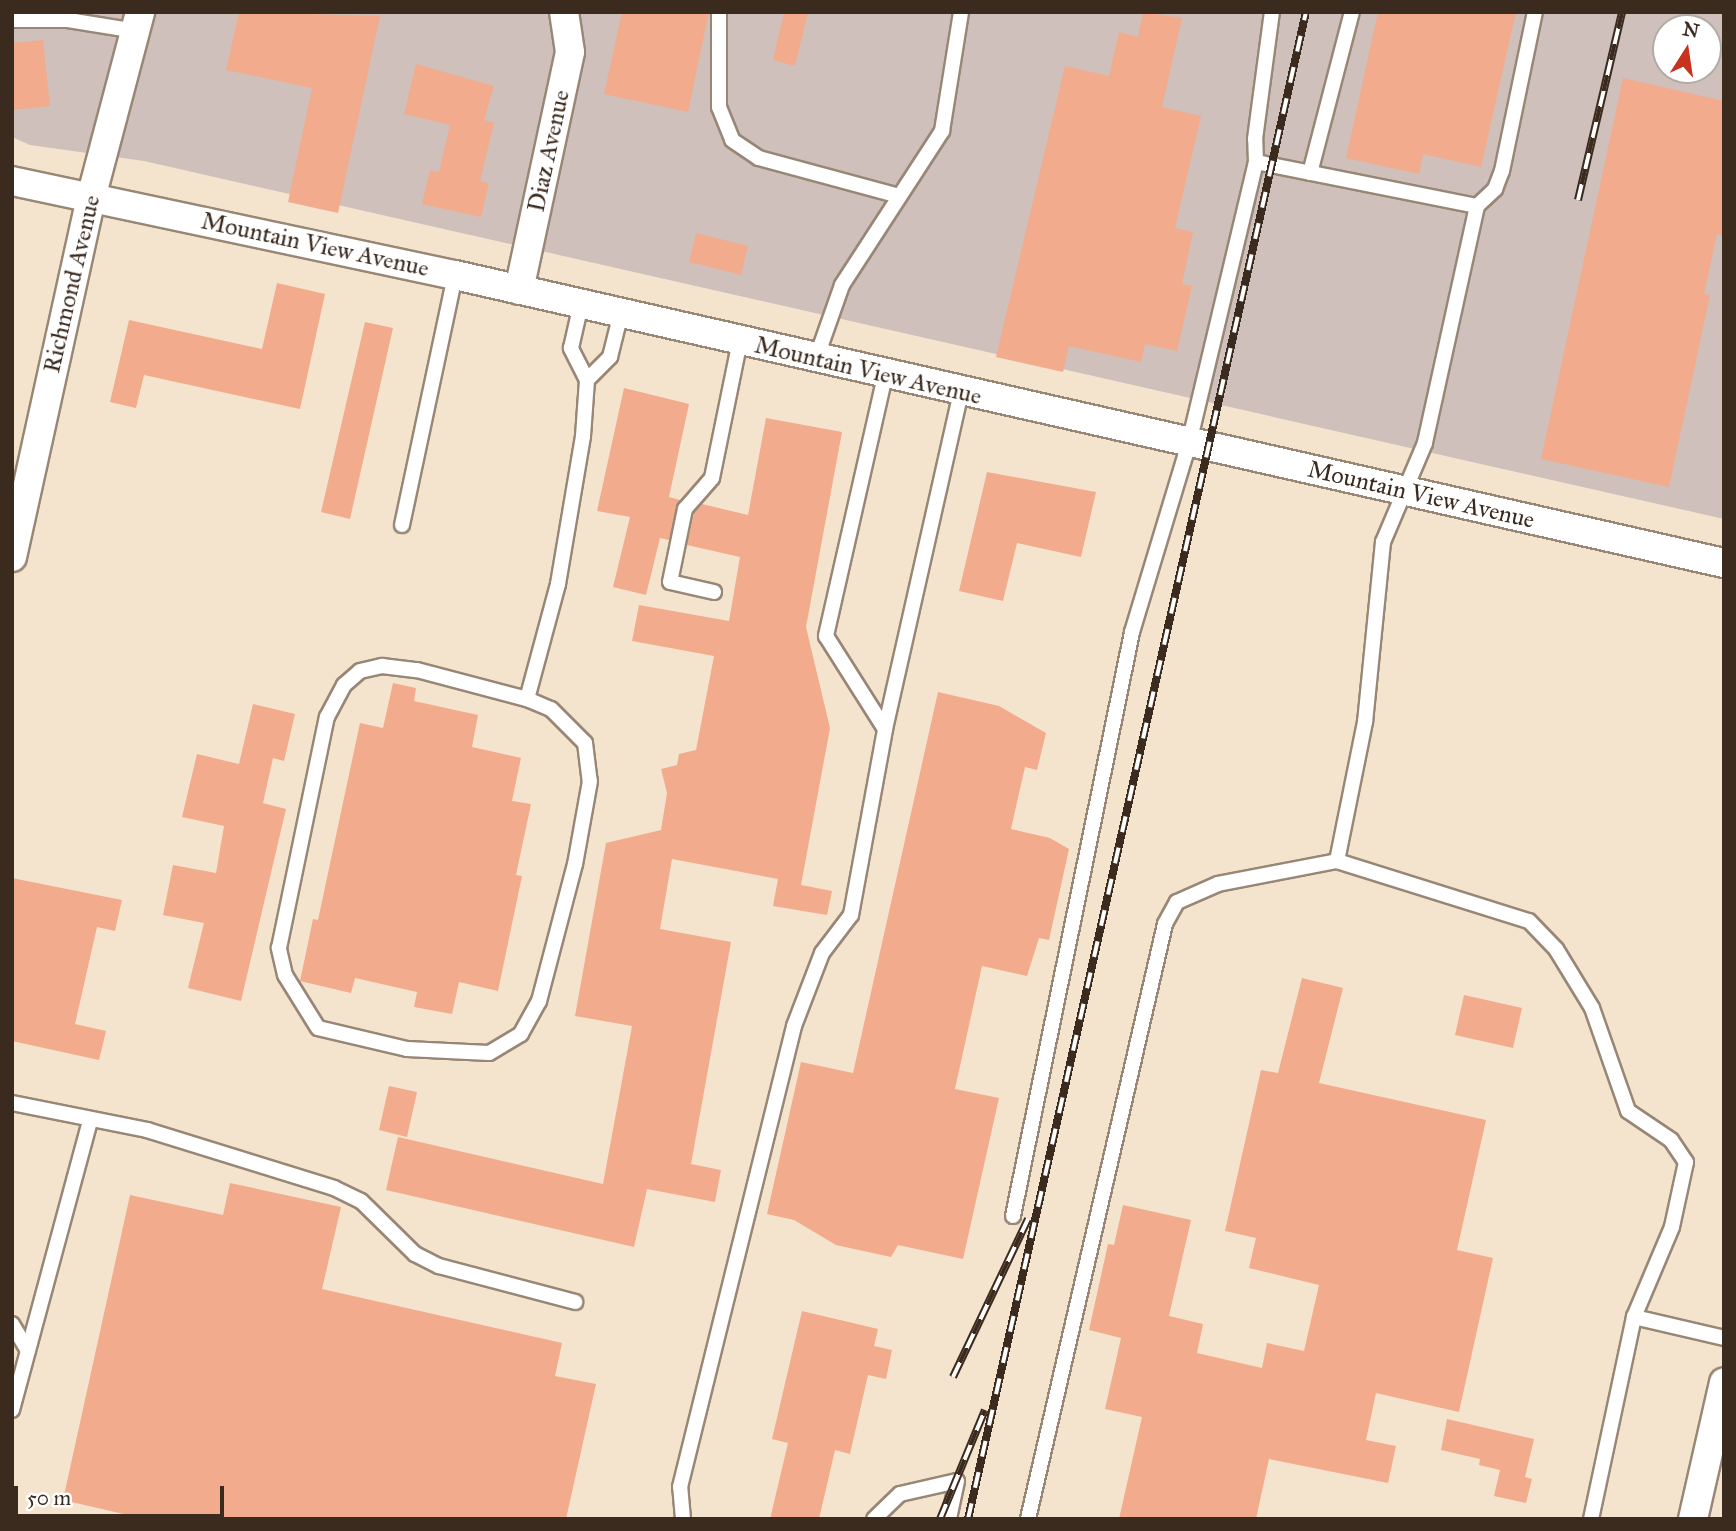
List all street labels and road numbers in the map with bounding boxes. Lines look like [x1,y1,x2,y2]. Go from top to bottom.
street label: Diaz Avenue [522,87,576,215]
street label: Richmond Avenue [38,192,106,376]
street label: Mountain View Avenue [199,207,431,283]
street label: Mountain View Avenue [752,331,984,411]
street label: Mountain View Avenue [1305,455,1537,535]

